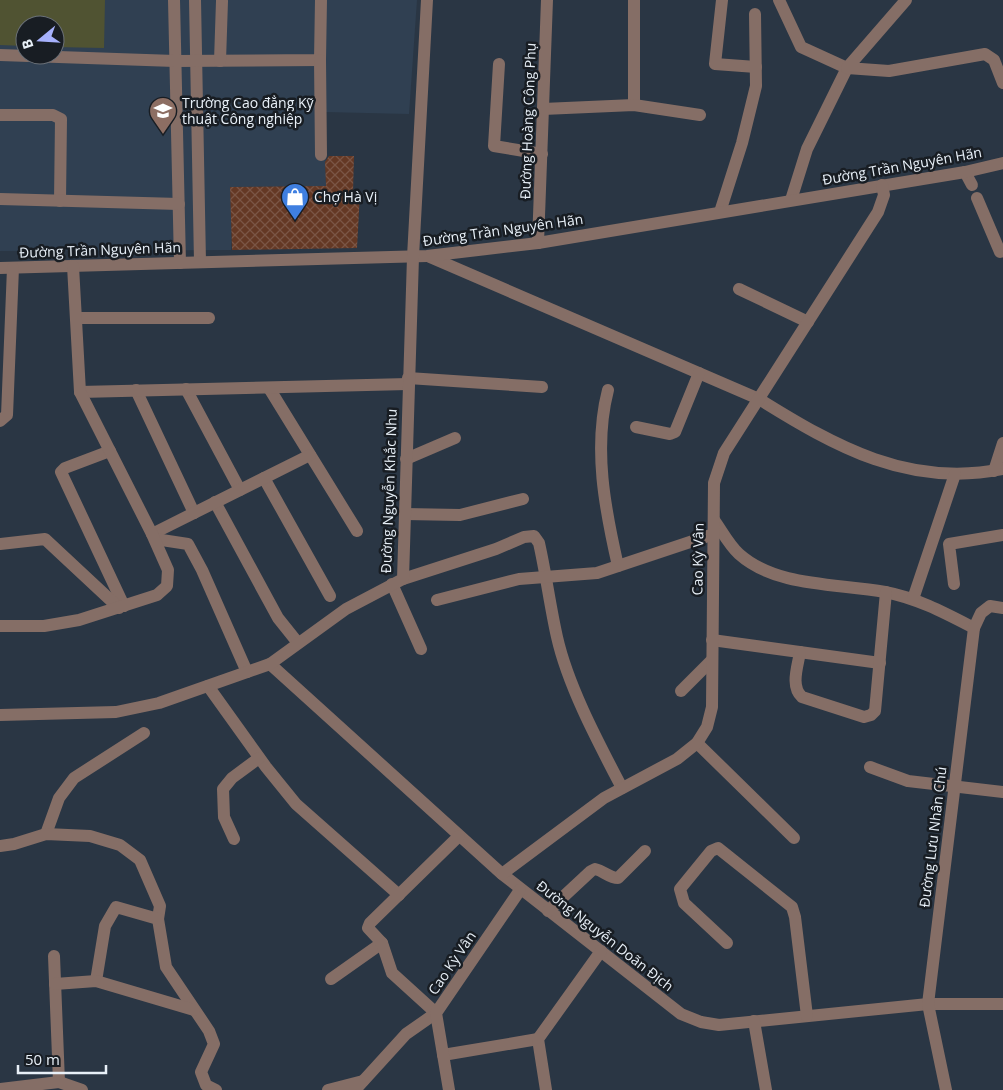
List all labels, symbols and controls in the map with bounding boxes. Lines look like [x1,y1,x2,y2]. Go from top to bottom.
north arrow [15,15,65,65]
text: B [17,37,38,52]
street label: Đường Hoàng Công Phụ [515,42,540,200]
place label: Trường Cao đẳng Kỹ thuật Công nghiệp [182,93,315,128]
school or university icon: Trường Cao đẳng Kỹ thuật Công nghiệp [148,96,178,135]
street label: Đường Trần Nguyên Hãn [821,142,983,189]
shop icon: Chợ Hà Vị [280,182,310,221]
place label: Chợ Hà Vị [314,187,377,206]
street label: Đường Trần Nguyên Hãn [422,209,584,250]
street label: Đường Trần Nguyên Hãn [19,237,181,262]
street label: Đường Nguyễn Khắc Nhu [376,408,401,574]
street label: Cao Kỳ Vân [687,523,708,595]
street label: Đường Lưu Nhân Chú [914,765,951,908]
street label: Đường Nguyễn Doãn Địch [533,876,678,995]
street label: Cao Kỳ Vân [423,927,480,998]
scale bar [18,1042,105,1074]
text: 50 m [25,1049,60,1069]

